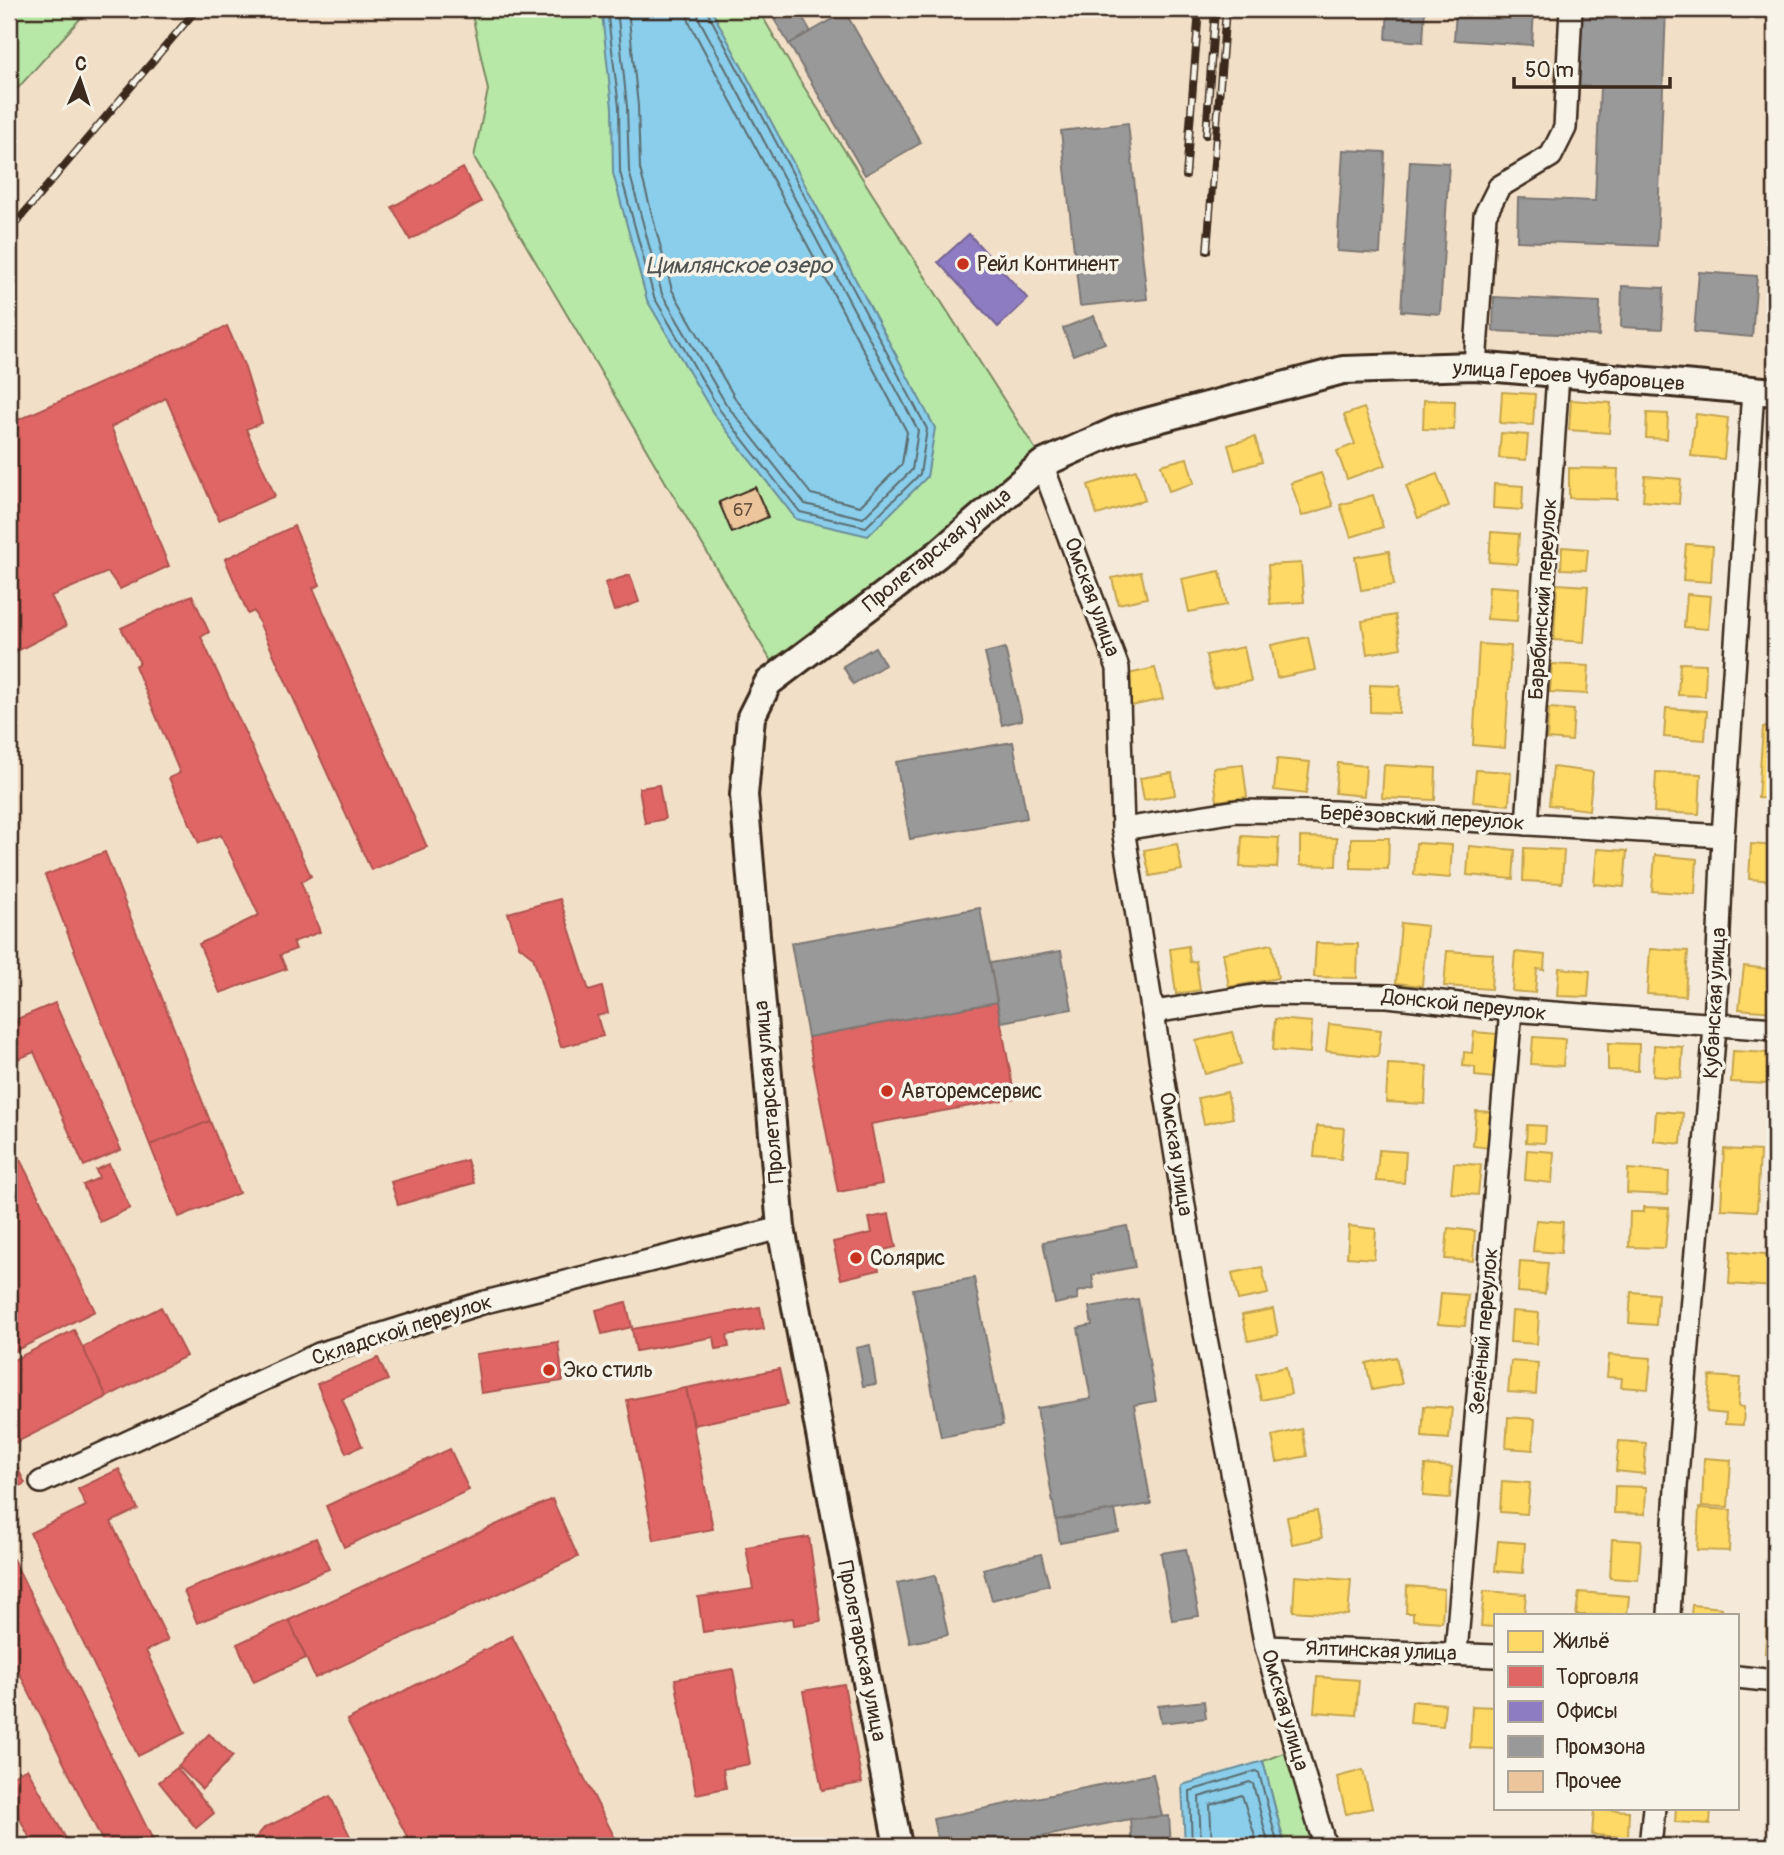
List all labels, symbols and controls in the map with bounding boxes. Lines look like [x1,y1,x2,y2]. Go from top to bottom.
north arrow [46,46,116,116]
scale bar [1514,46,1670,90]
text: С [74,52,88,76]
text: 50 m [1525,57,1574,84]
water label: Цимлянское озеро [646,251,834,280]
place label: Рейл Континент [977,251,1119,278]
marker: Рейл Континент [955,256,971,272]
street label: улица Героев Чубаровцев [1451,354,1686,398]
street label: Пролетарская улица [857,482,1017,618]
street label: Барабинский переулок [1522,497,1564,701]
house number: 67 [733,499,753,522]
street label: Омская улица [1058,534,1126,660]
street label: Берёзовский переулок [1319,799,1525,837]
street label: Кубанская улица [1698,927,1732,1079]
street label: Донской переулок [1379,983,1548,1027]
street label: Пролетарская улица [748,999,790,1185]
place label: Авторемсервис [901,1078,1042,1105]
marker: Авторемсервис [879,1083,895,1099]
street label: Омская улица [1153,1090,1199,1218]
place label: Солярис [870,1245,945,1272]
street label: Зелёный переулок [1463,1246,1505,1416]
marker: Солярис [848,1250,864,1266]
street label: Складской переулок [308,1288,496,1372]
place label: Эко стиль [563,1357,653,1384]
marker: Эко стиль [541,1362,557,1378]
street label: Пролетарская улица [831,1558,893,1744]
legend [1494,1614,1738,1810]
text: Жильё [1553,1628,1610,1655]
street label: Ялтинская улица [1305,1635,1457,1667]
street label: Омская улица [1255,1646,1315,1774]
text: Торговля [1556,1664,1639,1691]
text: Офисы [1556,1698,1618,1725]
text: Промзона [1556,1734,1645,1761]
text: Прочее [1556,1768,1622,1795]

